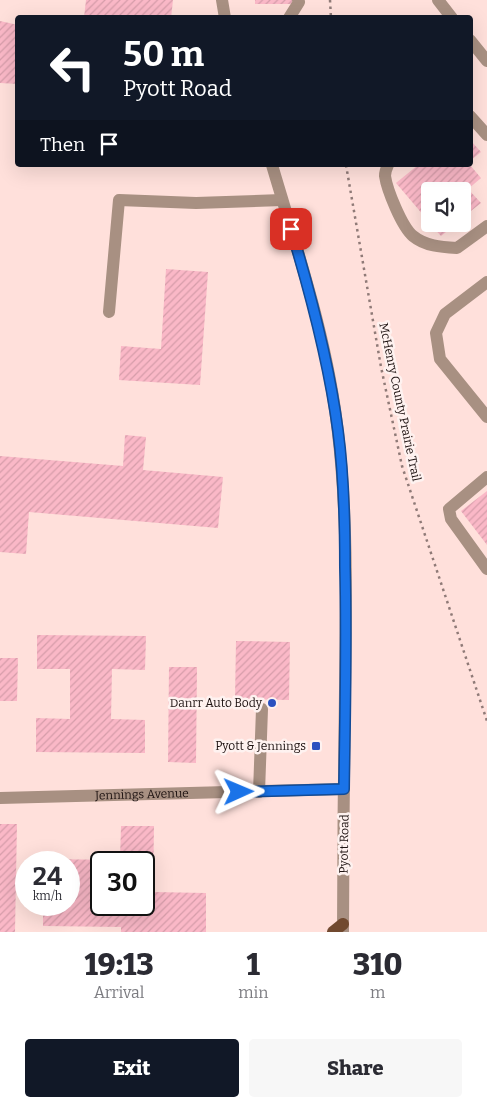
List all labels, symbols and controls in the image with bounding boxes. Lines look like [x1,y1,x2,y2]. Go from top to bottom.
text: 50 m [123,33,204,75]
icon: left [40,35,105,100]
text: Pyott Road [123,75,232,102]
icon: arrive [95,130,123,158]
text: Then [40,133,85,156]
map controls [421,182,471,232]
button: sound [421,182,471,232]
pin [270,208,312,250]
icon: arrive [277,215,305,243]
street label: McHenry County Prairie Trail [376,321,424,483]
place label: Danrr Auto Body [170,696,263,710]
marker: Danrr Auto Body [266,697,278,709]
place label: Pyott & Jennings [215,739,306,753]
marker: Pyott & Jennings [310,740,322,752]
position arrow [212,765,264,817]
street label: Jennings Avenue [94,786,189,803]
street label: Pyott Road [336,814,352,874]
speed limit sign: 30 [90,851,155,916]
text: 24 [33,862,62,892]
text: km/h [33,889,62,903]
text: 19:13 [85,947,154,983]
text: 1 [247,947,260,983]
text: 310 [353,947,402,983]
text: Arrival [94,983,144,1002]
text: min [238,983,268,1002]
text: m [370,983,385,1002]
button: Exit [25,1039,239,1097]
button: Share [249,1039,462,1097]

